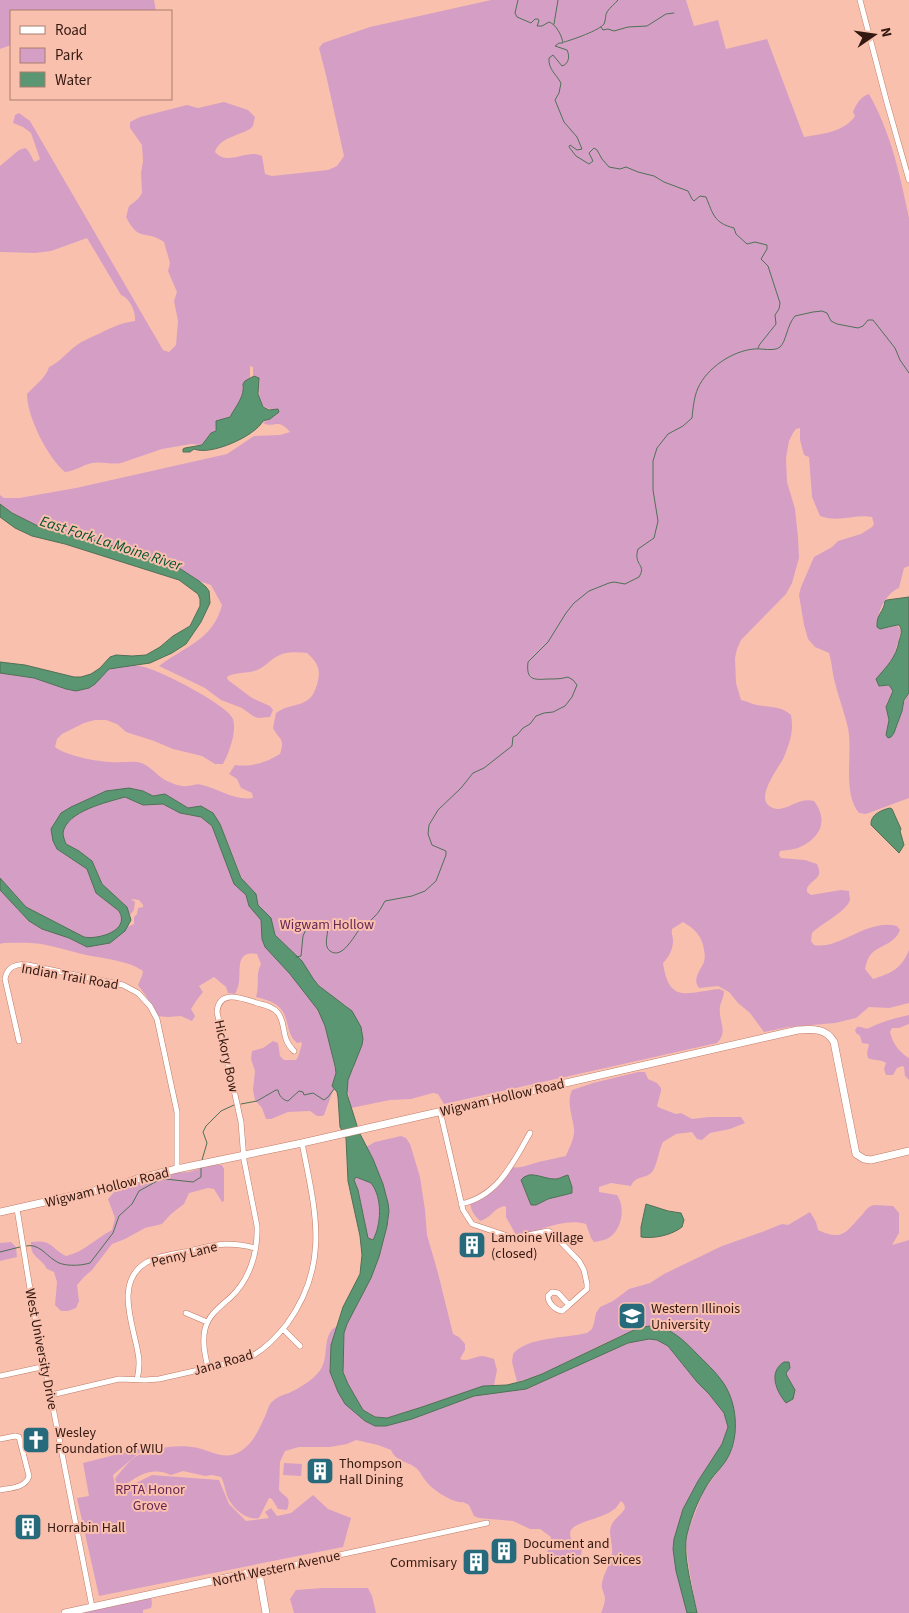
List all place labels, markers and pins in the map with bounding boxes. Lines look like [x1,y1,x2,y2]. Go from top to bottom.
place label: Lamoine Village (closed) [491,1228,584,1264]
building icon: Lamoine Village (closed) [457,1230,487,1260]
place label: Western Illinois University [651,1299,740,1335]
school or university icon: Western Illinois University [617,1301,647,1331]
place label: Wesley Foundation of WIU [55,1423,164,1459]
church icon: Wesley Foundation of WIU [21,1425,51,1455]
place label: Thompson Hall Dining [339,1454,403,1490]
building icon: Thompson Hall Dining [305,1456,335,1486]
building icon: Horrabin Hall [13,1512,43,1542]
place label: Horrabin Hall [47,1518,126,1538]
place label: Document and Publication Services [523,1534,641,1570]
building icon: Document and Publication Services [489,1536,519,1566]
building icon: Commisary [461,1547,491,1577]
place label: Commisary [390,1553,457,1573]

